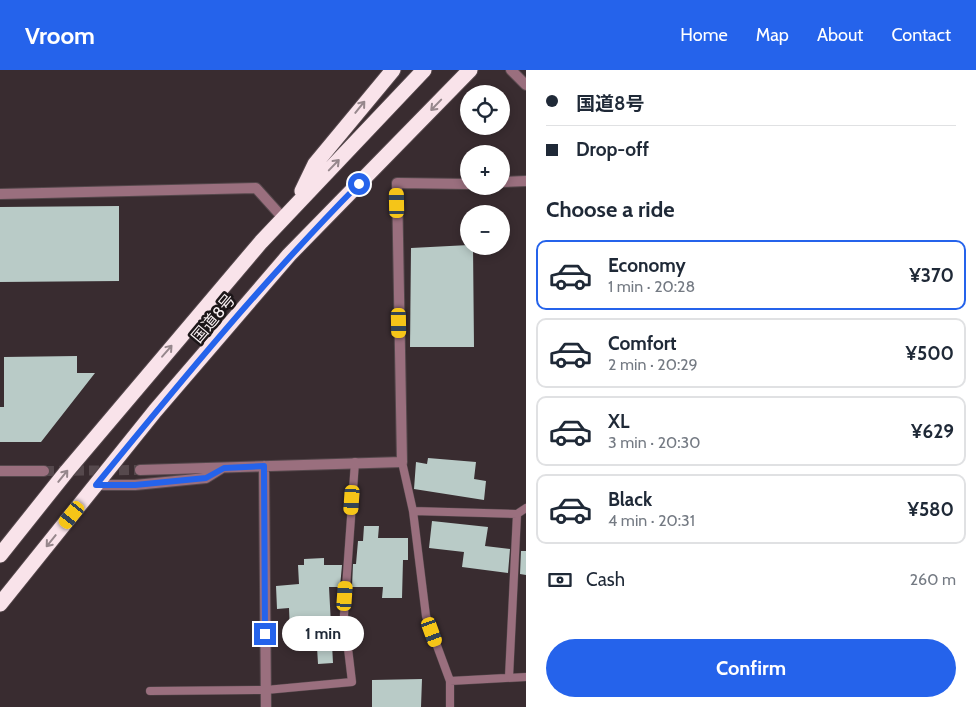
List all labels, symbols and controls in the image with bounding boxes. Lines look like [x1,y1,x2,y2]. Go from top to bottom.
text: Vroom [25,21,95,50]
text: Home [680,24,728,46]
text: Map [756,24,789,46]
text: About [817,24,863,46]
text: Contact [891,24,951,46]
map controls [460,85,510,255]
button: locate [460,85,510,135]
text: 国道8号 [576,92,644,115]
one-way arrow [430,99,442,111]
one-way arrow [355,101,366,114]
text: Drop-off [576,138,649,161]
button: + [460,145,510,195]
one-way arrow [328,158,340,171]
route start [348,173,370,195]
car [389,188,404,218]
text: Choose a ride [546,196,675,223]
button: − [460,205,510,255]
icon: car [548,253,593,298]
text: Economy [608,254,686,277]
text: ¥370 [909,264,954,287]
text: 1 min · 20:28 [608,277,695,296]
street label: 国道8号 [188,290,239,347]
car [391,308,406,338]
icon: car [548,331,593,376]
text: Comfort [608,332,677,355]
text: ¥500 [905,342,954,365]
one-way arrow [161,345,172,358]
text: 2 min · 20:29 [608,355,698,374]
icon: car [548,409,593,454]
text: XL [608,410,629,433]
text: ¥629 [911,420,954,443]
text: 3 min · 20:30 [608,433,700,452]
one-way arrow [57,469,68,482]
car [343,485,360,515]
icon: car [548,487,593,532]
text: Black [608,488,652,511]
text: ¥580 [907,498,954,521]
car [56,499,87,531]
text: 4 min · 20:31 [608,511,695,530]
one-way arrow [45,535,56,548]
icon: cash [546,566,574,594]
text: Cash [586,568,625,591]
text: 260 m [910,570,956,589]
car [336,581,353,611]
car [419,615,444,649]
callout: 1 min [282,616,365,652]
route end [254,623,276,645]
text: 1 min [305,624,341,643]
button: Confirm [546,639,956,697]

